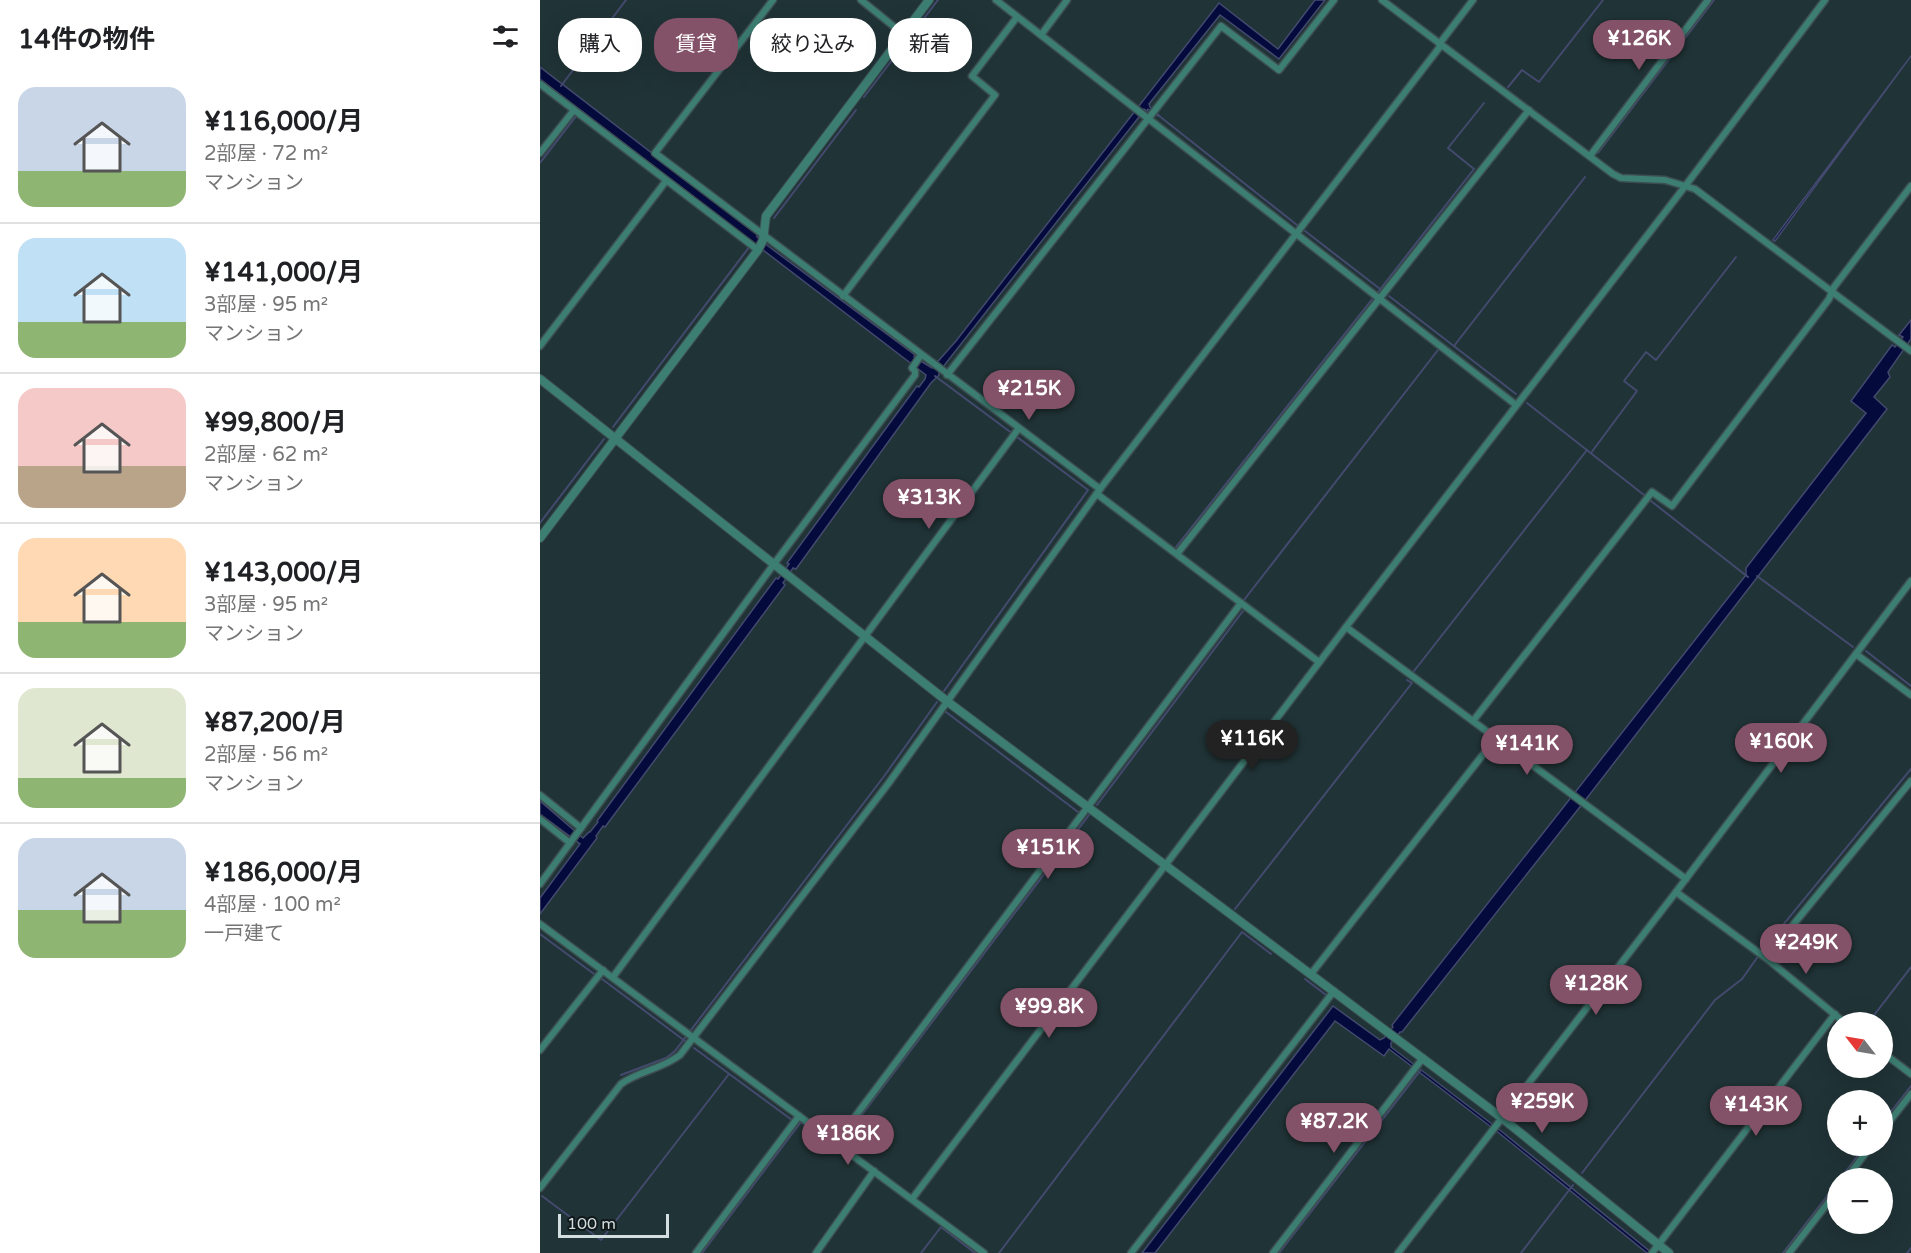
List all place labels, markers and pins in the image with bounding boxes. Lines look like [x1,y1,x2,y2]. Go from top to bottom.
pin: ¥126K [1597,20,1681,71]
pin: ¥215K [987,370,1071,421]
pin: ¥313K [887,479,971,530]
pin: ¥116K [1210,720,1294,771]
pin: ¥160K [1739,723,1823,774]
pin: ¥141K [1485,725,1569,776]
pin: ¥151K [1006,829,1090,880]
pin: ¥249K [1764,924,1848,975]
pin: ¥128K [1554,965,1638,1016]
pin: ¥99.8K [1000,988,1098,1039]
pin: ¥259K [1500,1083,1584,1134]
pin: ¥143K [1714,1086,1798,1137]
pin: ¥87.2K [1285,1103,1383,1154]
pin: ¥186K [806,1115,890,1166]

